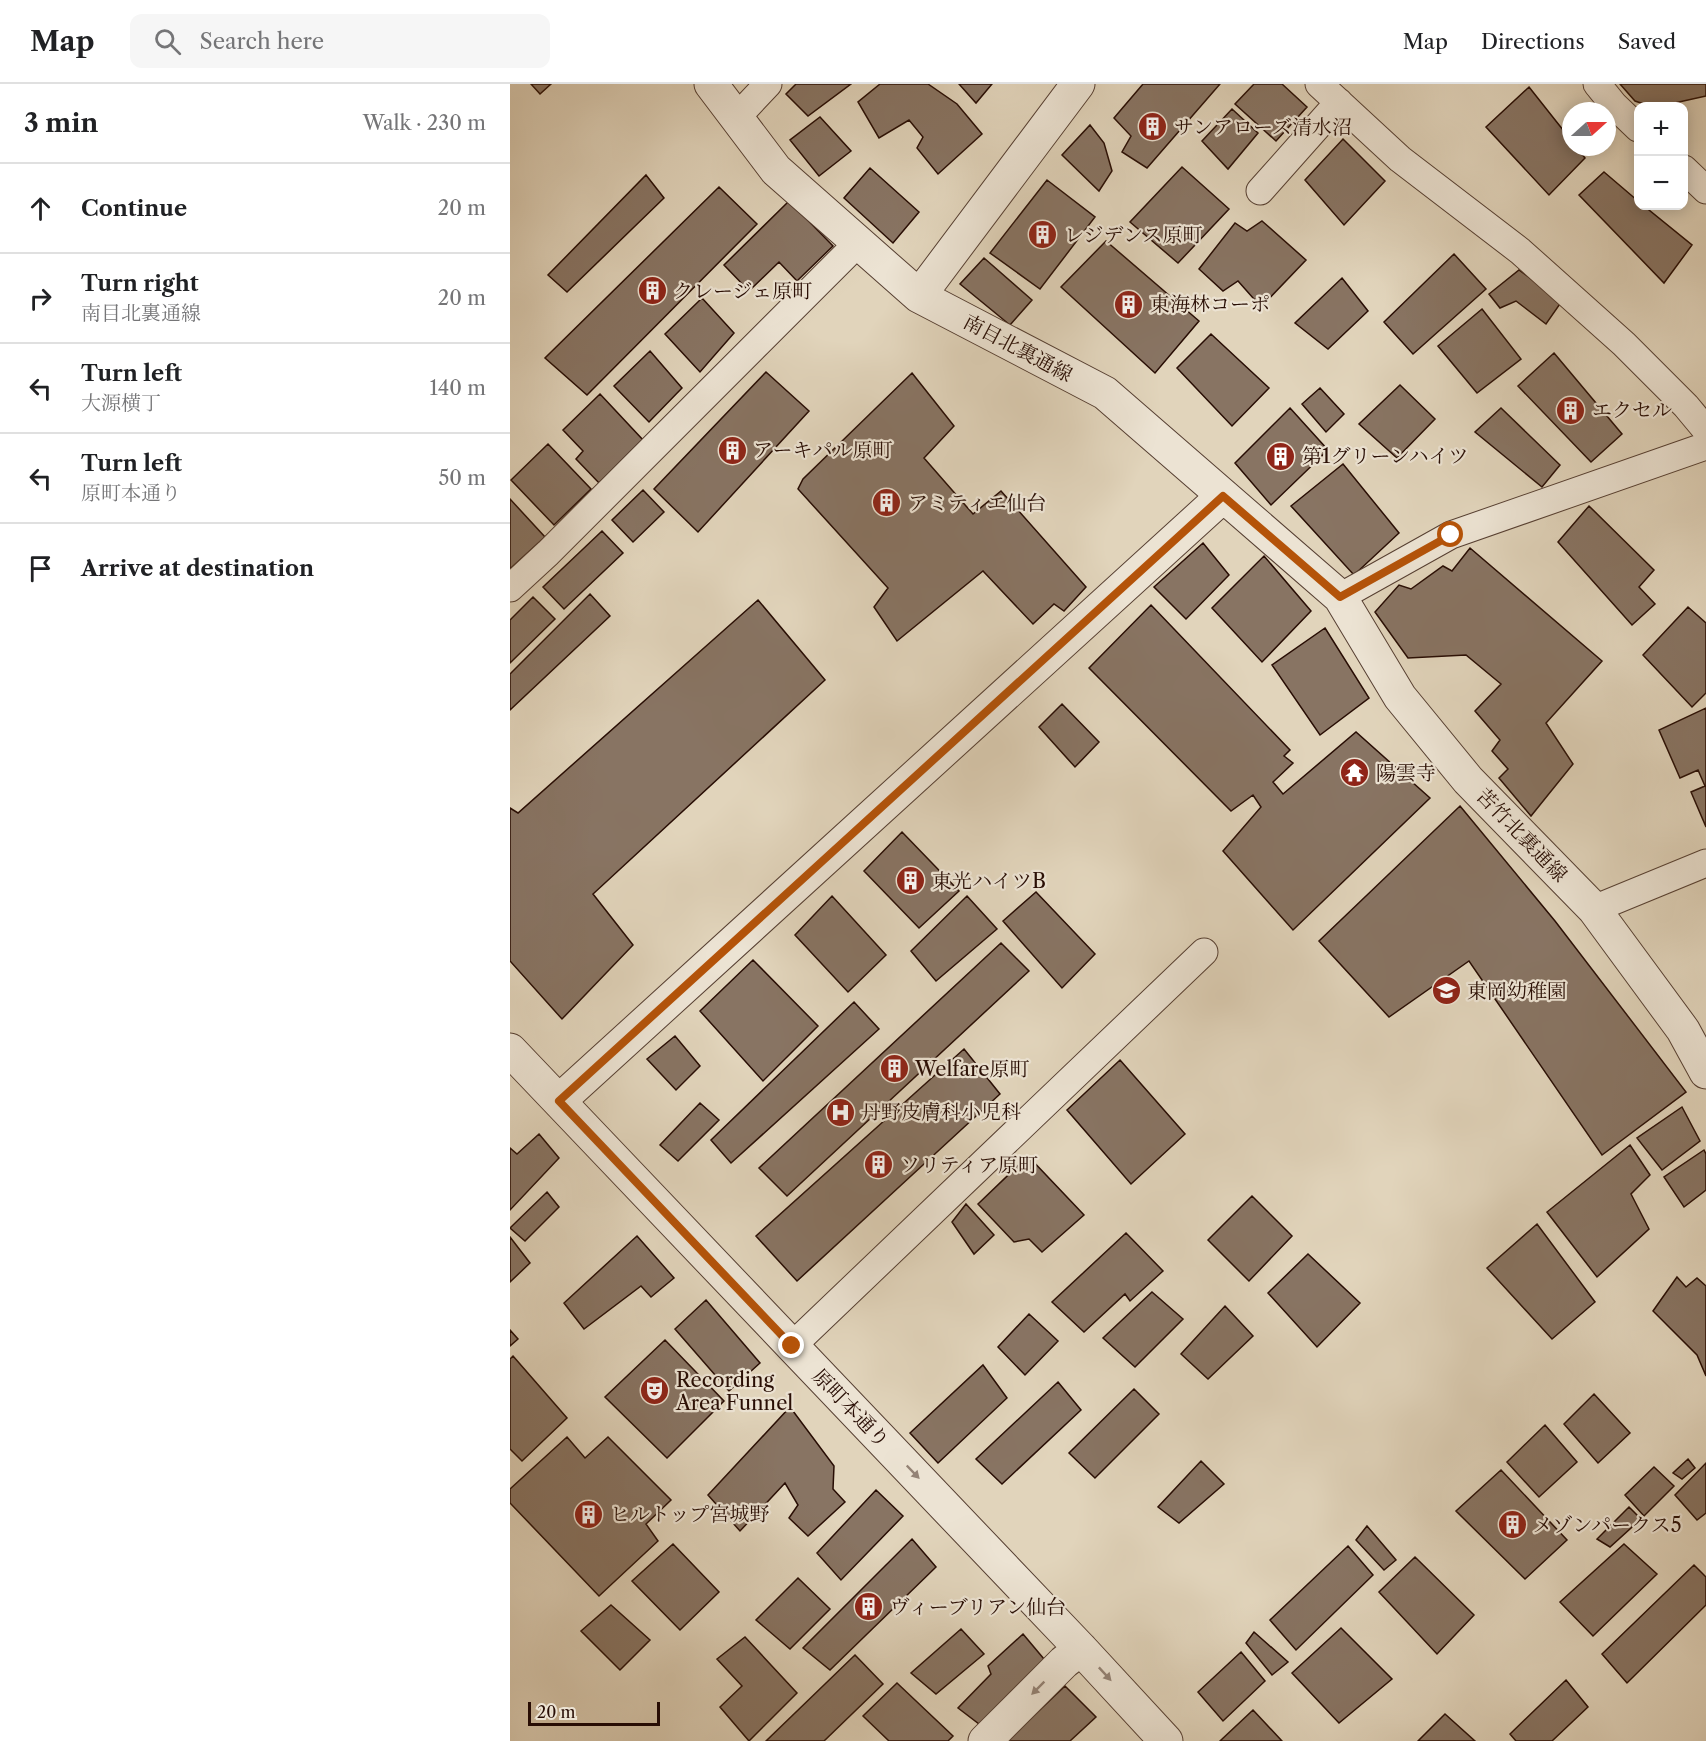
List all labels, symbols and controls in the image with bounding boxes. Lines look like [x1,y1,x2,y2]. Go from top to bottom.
search box [130,14,550,68]
text: Map [30,24,94,58]
icon: search [151,25,184,58]
text: Search here [199,28,324,55]
text: Map [1403,29,1448,54]
text: Directions [1481,29,1585,54]
text: Saved [1618,29,1676,54]
north arrow [1562,102,1616,156]
map controls [1634,102,1688,210]
button: + [1634,102,1688,156]
text: 3 min [24,107,98,139]
text: Walk · 230 m [363,111,486,135]
building icon: サンアローズ清水沼 [1137,111,1169,143]
place label: サンアローズ清水沼 [1174,115,1352,139]
button: − [1634,156,1688,210]
icon: ahead [24,192,57,225]
text: Continue [81,195,187,222]
text: 20 m [438,196,486,220]
building icon: レジデンス原町 [1027,219,1059,251]
place label: レジデンス原町 [1064,223,1203,247]
text: Turn right [81,270,199,297]
building icon: クレージェ原町 [636,275,668,307]
place label: クレージェ原町 [673,279,812,303]
icon: right [24,282,57,315]
text: 20 m [438,286,486,310]
building icon: 東海林コーポ [1113,288,1145,320]
place label: 東海林コーポ [1150,292,1270,316]
text: 南目北裏通線 [81,301,201,325]
street label: 南目北裏通線 [959,309,1077,387]
text: Turn left [81,360,182,387]
icon: left [24,372,57,405]
text: 140 m [429,376,486,400]
text: 大源横丁 [81,391,161,415]
building icon: エクセル [1555,394,1587,426]
place label: エクセル [1592,398,1672,422]
building icon: アーキパル原町 [716,434,748,466]
place label: アーキパル原町 [753,438,892,462]
building icon: 第1グリーンハイツ [1265,440,1297,472]
place label: 第1グリーンハイツ [1302,444,1469,468]
text: Turn left [81,450,182,477]
icon: left [24,462,57,495]
text: 50 m [439,466,486,490]
text: 原町本通り [81,481,181,505]
building icon: アミティエ仙台 [871,487,903,519]
place label: アミティエ仙台 [908,491,1046,515]
route start [1437,521,1463,547]
icon: arrive [24,552,57,585]
text: Arrive at destination [81,555,314,582]
temple icon: 陽雲寺 [1339,757,1371,789]
place label: 陽雲寺 [1376,761,1436,785]
street label: 苦竹北裏通線 [1472,784,1572,886]
building icon: 東光ハイツB [895,865,927,897]
place label: 東光ハイツB [932,869,1046,893]
school or university icon: 東岡幼稚園 [1430,975,1462,1007]
place label: 東岡幼稚園 [1467,979,1567,1003]
building icon: Welfare原町 [878,1053,910,1085]
place label: Welfare原町 [914,1057,1029,1081]
hospital icon: 丹野皮膚科小児科 [824,1096,856,1128]
place label: 丹野皮膚科小児科 [861,1100,1021,1124]
building icon: ソリティア原町 [863,1149,895,1181]
place label: ソリティア原町 [900,1153,1038,1177]
route end [778,1332,804,1358]
street label: 原町本通り [808,1364,894,1452]
place label: Recording Area Funnel [675,1368,793,1415]
theatre icon: Recording Area Funnel [639,1375,671,1407]
one-way arrow [905,1465,919,1479]
building icon: ヒルトップ宮城野 [573,1498,605,1530]
place label: ヒルトップ宮城野 [610,1502,769,1526]
building icon: メゾンパークス5 [1496,1509,1528,1541]
place label: メゾンパークス5 [1533,1513,1682,1537]
building icon: ヴィーブリアン仙台 [853,1591,885,1623]
place label: ヴィーブリアン仙台 [890,1595,1066,1619]
one-way arrow [1097,1667,1111,1681]
one-way arrow [1032,1681,1046,1695]
scale bar [528,1699,660,1726]
text: 20 m [537,1702,576,1722]

